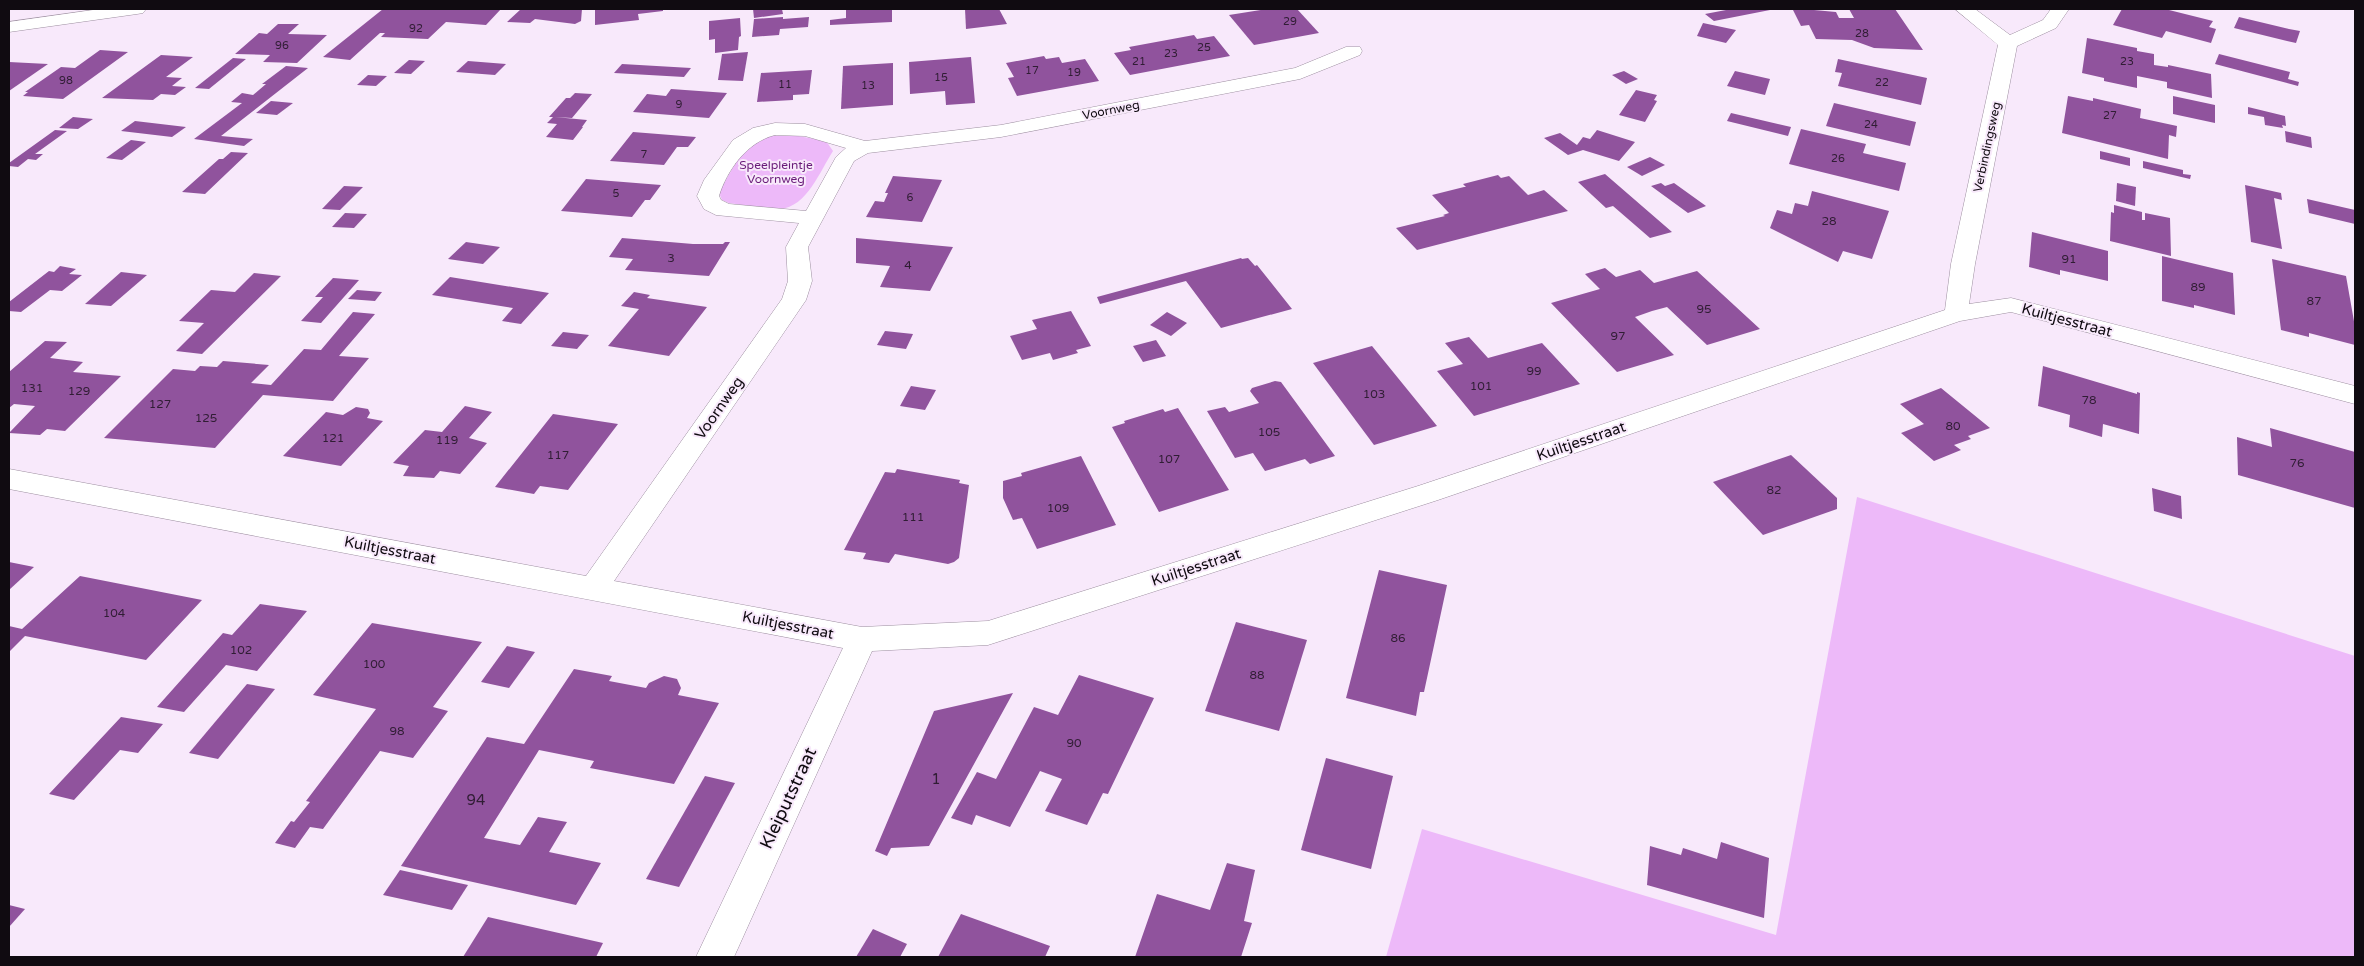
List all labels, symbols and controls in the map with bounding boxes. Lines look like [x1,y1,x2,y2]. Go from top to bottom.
house number: 29 [1283,15,1297,28]
house number: 92 [409,22,423,35]
house number: 28 [1855,27,1869,40]
house number: 96 [275,39,289,52]
house number: 25 [1197,41,1211,54]
house number: 23 [1164,47,1178,60]
house number: 21 [1132,55,1146,68]
house number: 23 [2120,55,2134,68]
house number: 17 [1025,64,1039,77]
house number: 19 [1067,66,1081,79]
house number: 15 [934,71,948,84]
house number: 98 [59,74,73,87]
house number: 22 [1875,76,1889,89]
house number: 11 [778,78,792,91]
house number: 13 [861,79,875,92]
house number: 9 [676,98,683,111]
street label: Voornweg [1081,98,1141,122]
street label: Verbindingsweg [1971,101,2003,193]
house number: 27 [2103,109,2117,122]
house number: 24 [1864,118,1878,131]
house number: 7 [641,148,648,161]
house number: 26 [1831,152,1845,165]
park label: Speelpleintje Voornweg [739,158,813,186]
house number: 5 [613,187,620,200]
house number: 6 [907,191,914,204]
house number: 28 [1821,214,1837,228]
house number: 3 [667,251,675,265]
house number: 91 [2061,252,2077,266]
house number: 4 [904,258,912,272]
house number: 89 [2190,280,2206,294]
house number: 87 [2306,294,2322,308]
street label: Kuiltjesstraat [2020,299,2114,341]
house number: 95 [1696,302,1712,316]
house number: 97 [1610,329,1626,343]
house number: 99 [1526,364,1542,378]
street label: Voornweg [691,373,747,443]
house number: 101 [1470,379,1492,393]
house number: 131 [21,381,43,395]
house number: 129 [68,384,90,398]
house number: 103 [1363,387,1385,401]
house number: 78 [2081,393,2097,407]
house number: 127 [149,397,171,411]
house number: 125 [195,411,217,425]
street label: Kuiltjesstraat [1534,417,1628,465]
house number: 80 [1945,419,1961,433]
house number: 105 [1258,425,1280,439]
house number: 121 [322,431,344,445]
house number: 119 [436,433,458,447]
house number: 117 [547,448,569,462]
house number: 107 [1158,452,1180,466]
house number: 76 [2289,456,2305,470]
house number: 82 [1766,483,1782,497]
house number: 109 [1047,501,1069,515]
house number: 111 [902,510,924,524]
street label: Kuiltjesstraat [343,532,438,568]
street label: Kuiltjesstraat [1149,544,1243,590]
house number: 104 [103,606,126,620]
street label: Kuiltjesstraat [741,607,836,643]
house number: 86 [1390,631,1406,645]
house number: 102 [230,643,252,657]
house number: 100 [363,657,386,671]
house number: 88 [1249,668,1265,682]
house number: 98 [389,724,405,738]
house number: 90 [1066,736,1082,750]
street label: Kleiputstraat [755,744,821,852]
house number: 1 [931,770,941,788]
house number: 94 [467,791,485,809]

